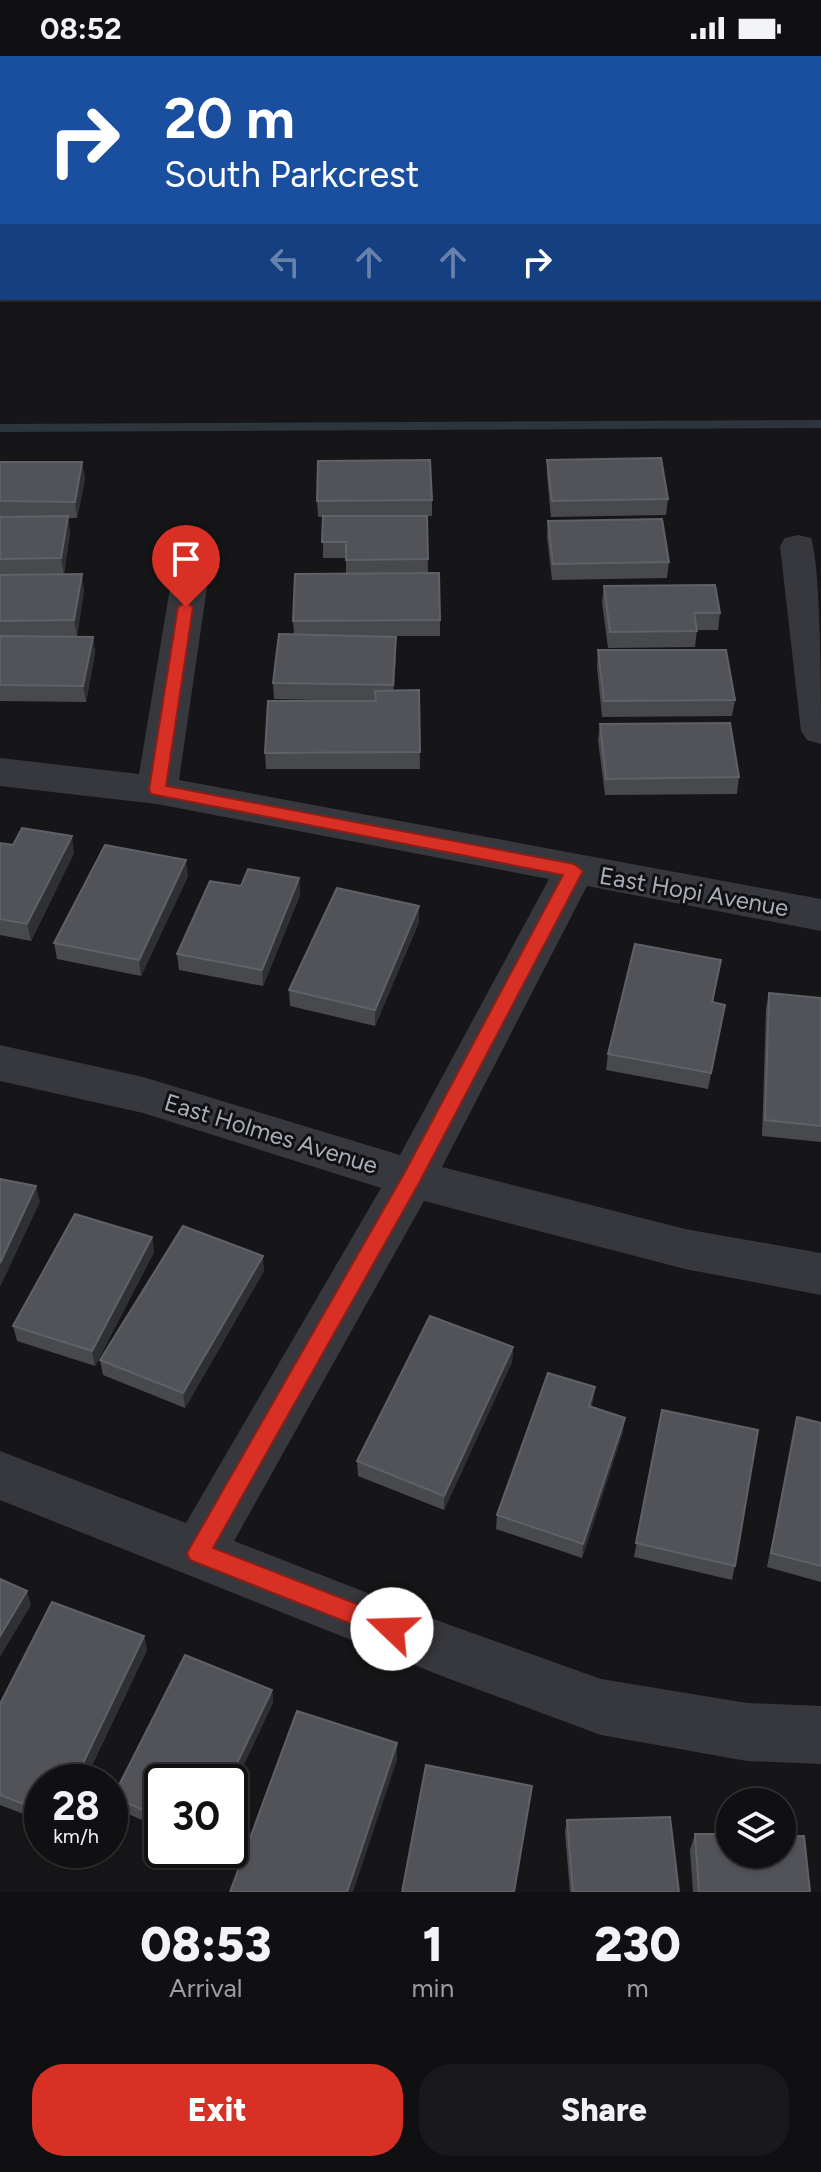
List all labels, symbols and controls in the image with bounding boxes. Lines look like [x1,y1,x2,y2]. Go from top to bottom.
text: 08:52 [40,10,122,47]
text: 20 m [164,85,295,152]
icon: right [32,88,136,192]
text: South Parkcrest [164,153,419,196]
icon: left [263,240,307,284]
icon: ahead [347,240,391,284]
icon: ahead [431,240,475,284]
icon: right [515,240,559,284]
pin [152,525,220,607]
icon: arrive [164,537,208,581]
street label: East Hopi Avenue [597,861,791,922]
street label: East Holmes Avenue [161,1087,381,1180]
position arrow [350,1587,434,1671]
speed limit sign: 30 [144,1764,248,1868]
text: 28 [52,1782,100,1830]
map controls [716,1788,796,1868]
button: layers [716,1788,796,1868]
text: km/h [53,1824,99,1848]
text: 08:53 [140,1915,271,1973]
text: 1 [423,1915,443,1973]
text: 230 [594,1915,681,1973]
text: Arrival [169,1972,242,2004]
text: min [411,1972,454,2004]
text: m [626,1972,649,2004]
button: Exit [32,2064,403,2156]
button: Share [419,2064,789,2156]

